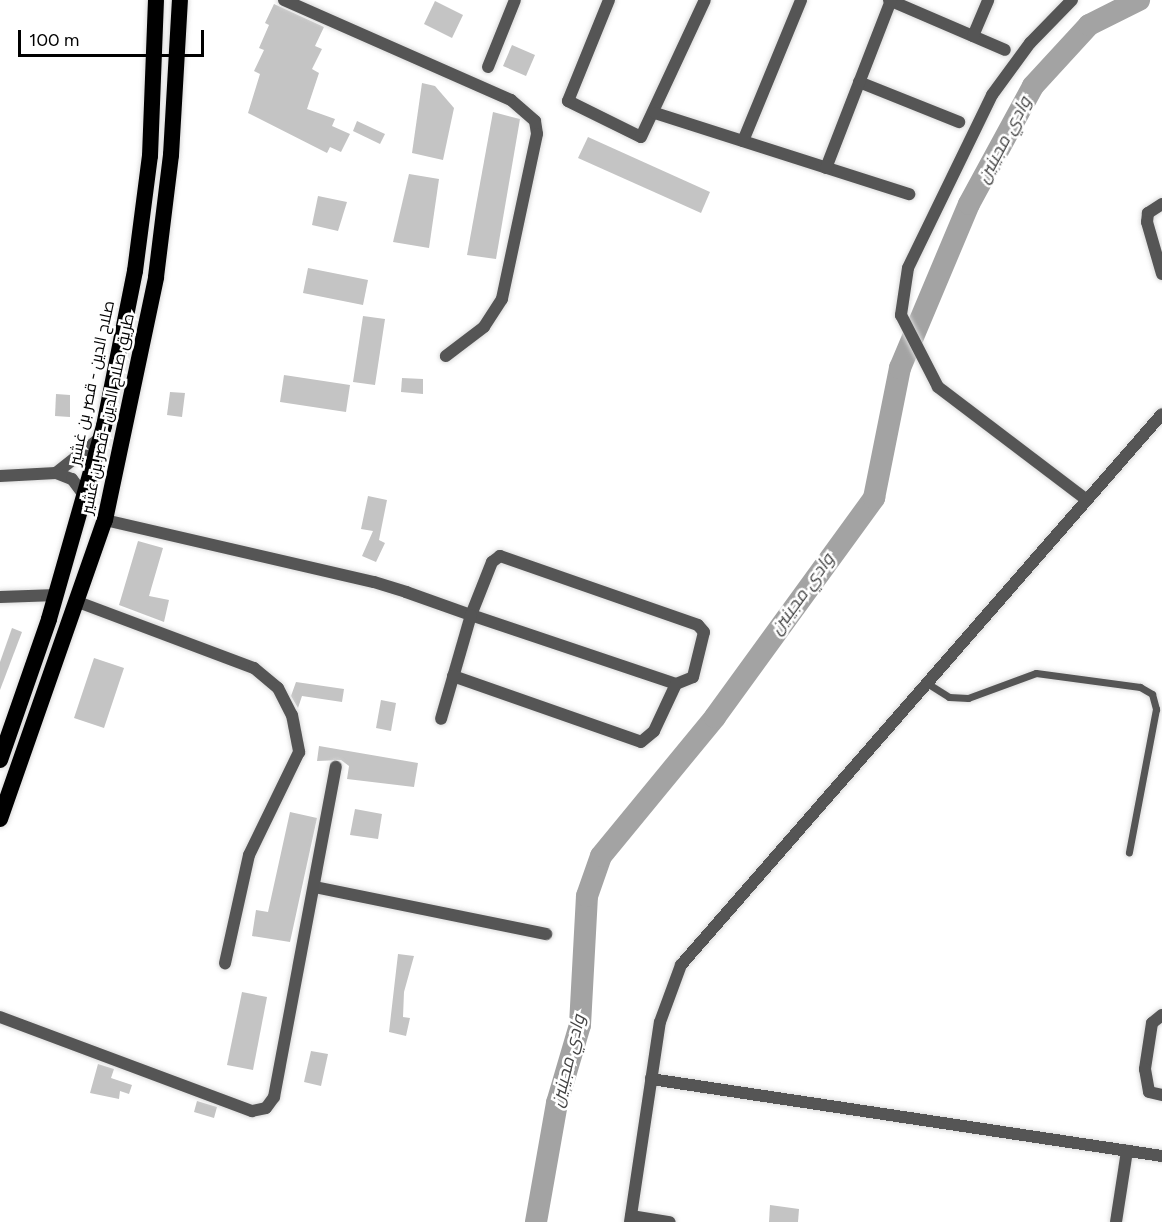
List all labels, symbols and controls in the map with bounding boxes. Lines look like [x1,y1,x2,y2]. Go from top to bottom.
scale bar [21,18,207,56]
text: 100 m [29,29,79,51]
water label: وادي مجينين [972,93,1036,187]
street label: صلاح الدين - قصر بن غشير [65,299,119,467]
street label: طريق صلاح الدين -قصر بن غشير [77,312,139,516]
water label: وادي مجينين [765,549,839,639]
water label: وادي مجينين [546,1012,590,1110]

